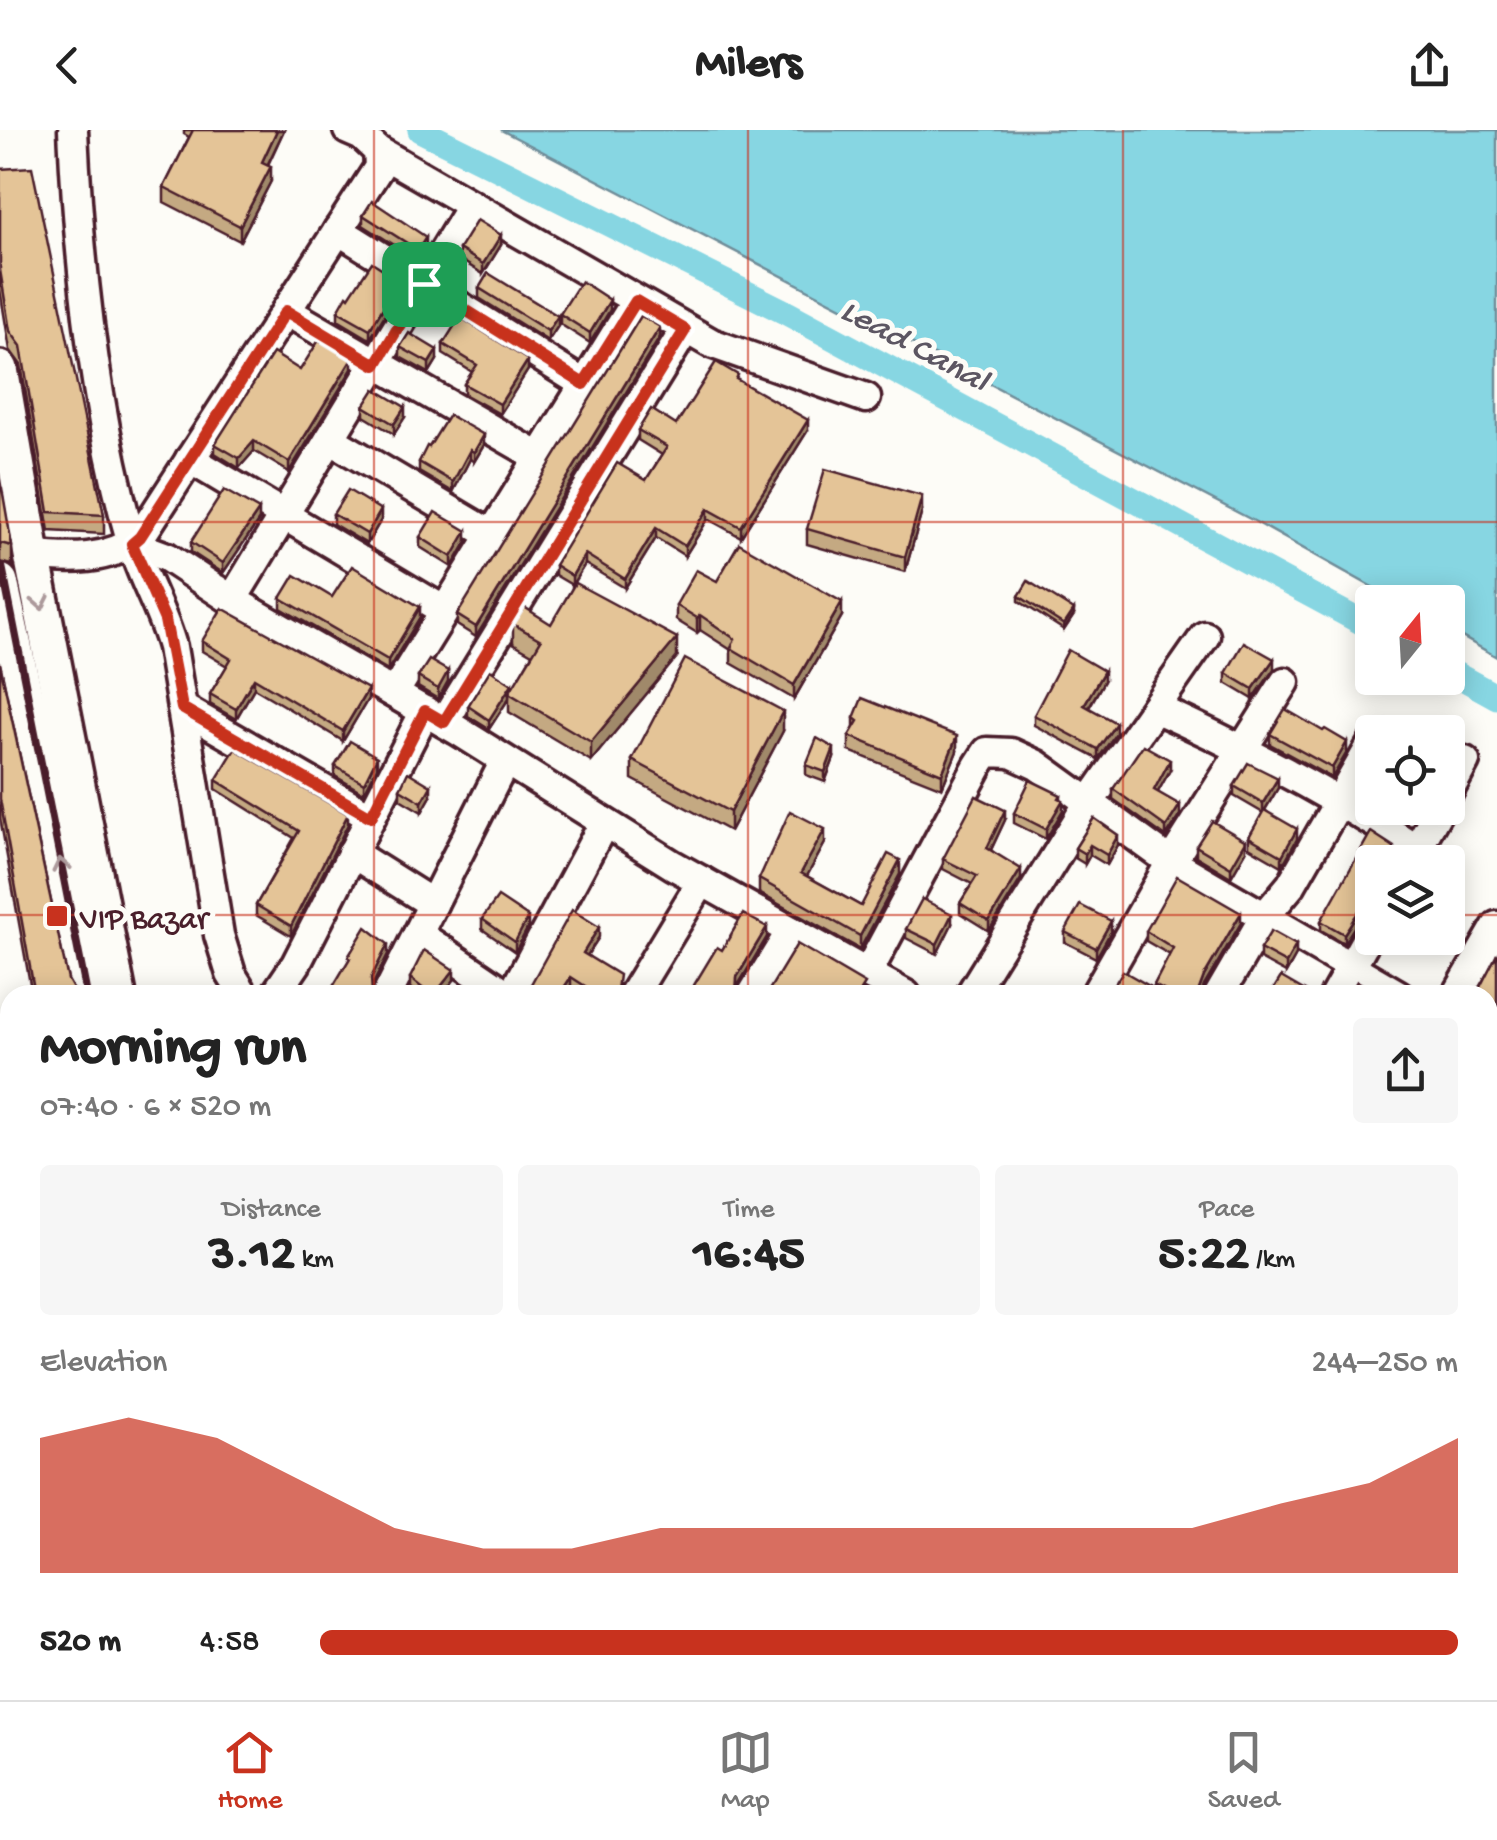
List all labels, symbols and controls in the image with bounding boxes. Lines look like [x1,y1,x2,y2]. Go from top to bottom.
icon: back [40,38,95,93]
icon: share [1402,38,1457,93]
text: Milers [695,39,802,92]
pin [382,242,467,327]
icon: arrive [397,257,452,312]
water label: Lead Canal [833,292,996,405]
north arrow [1355,585,1465,695]
map controls [1355,585,1465,955]
one-way arrow [30,595,51,611]
button: locate [1355,715,1465,825]
button: layers [1355,845,1465,955]
one-way arrow [52,857,73,874]
place label: VIP Bazar [79,902,211,940]
marker: VIP Bazar [44,903,70,929]
button: share [1353,1018,1458,1123]
text: Morning run [40,1019,306,1083]
text: 07:40 · 6 × 520 m [40,1089,271,1127]
text: Distance [222,1194,321,1227]
text: Time [723,1194,775,1227]
text: Pace [1199,1194,1254,1227]
text: 3.12 [209,1227,295,1286]
text: 16:45 [693,1227,805,1286]
text: 5:22 [1158,1227,1249,1286]
text: km [295,1244,334,1277]
text: /km [1249,1244,1295,1277]
text: Elevation [40,1345,167,1383]
text: 244–250 m [1311,1345,1458,1383]
text: 520 m [40,1624,121,1662]
text: 4:58 [200,1624,260,1662]
tab: Home [218,1725,282,1818]
tab: Map [718,1725,773,1818]
tab: Saved [1208,1725,1279,1818]

